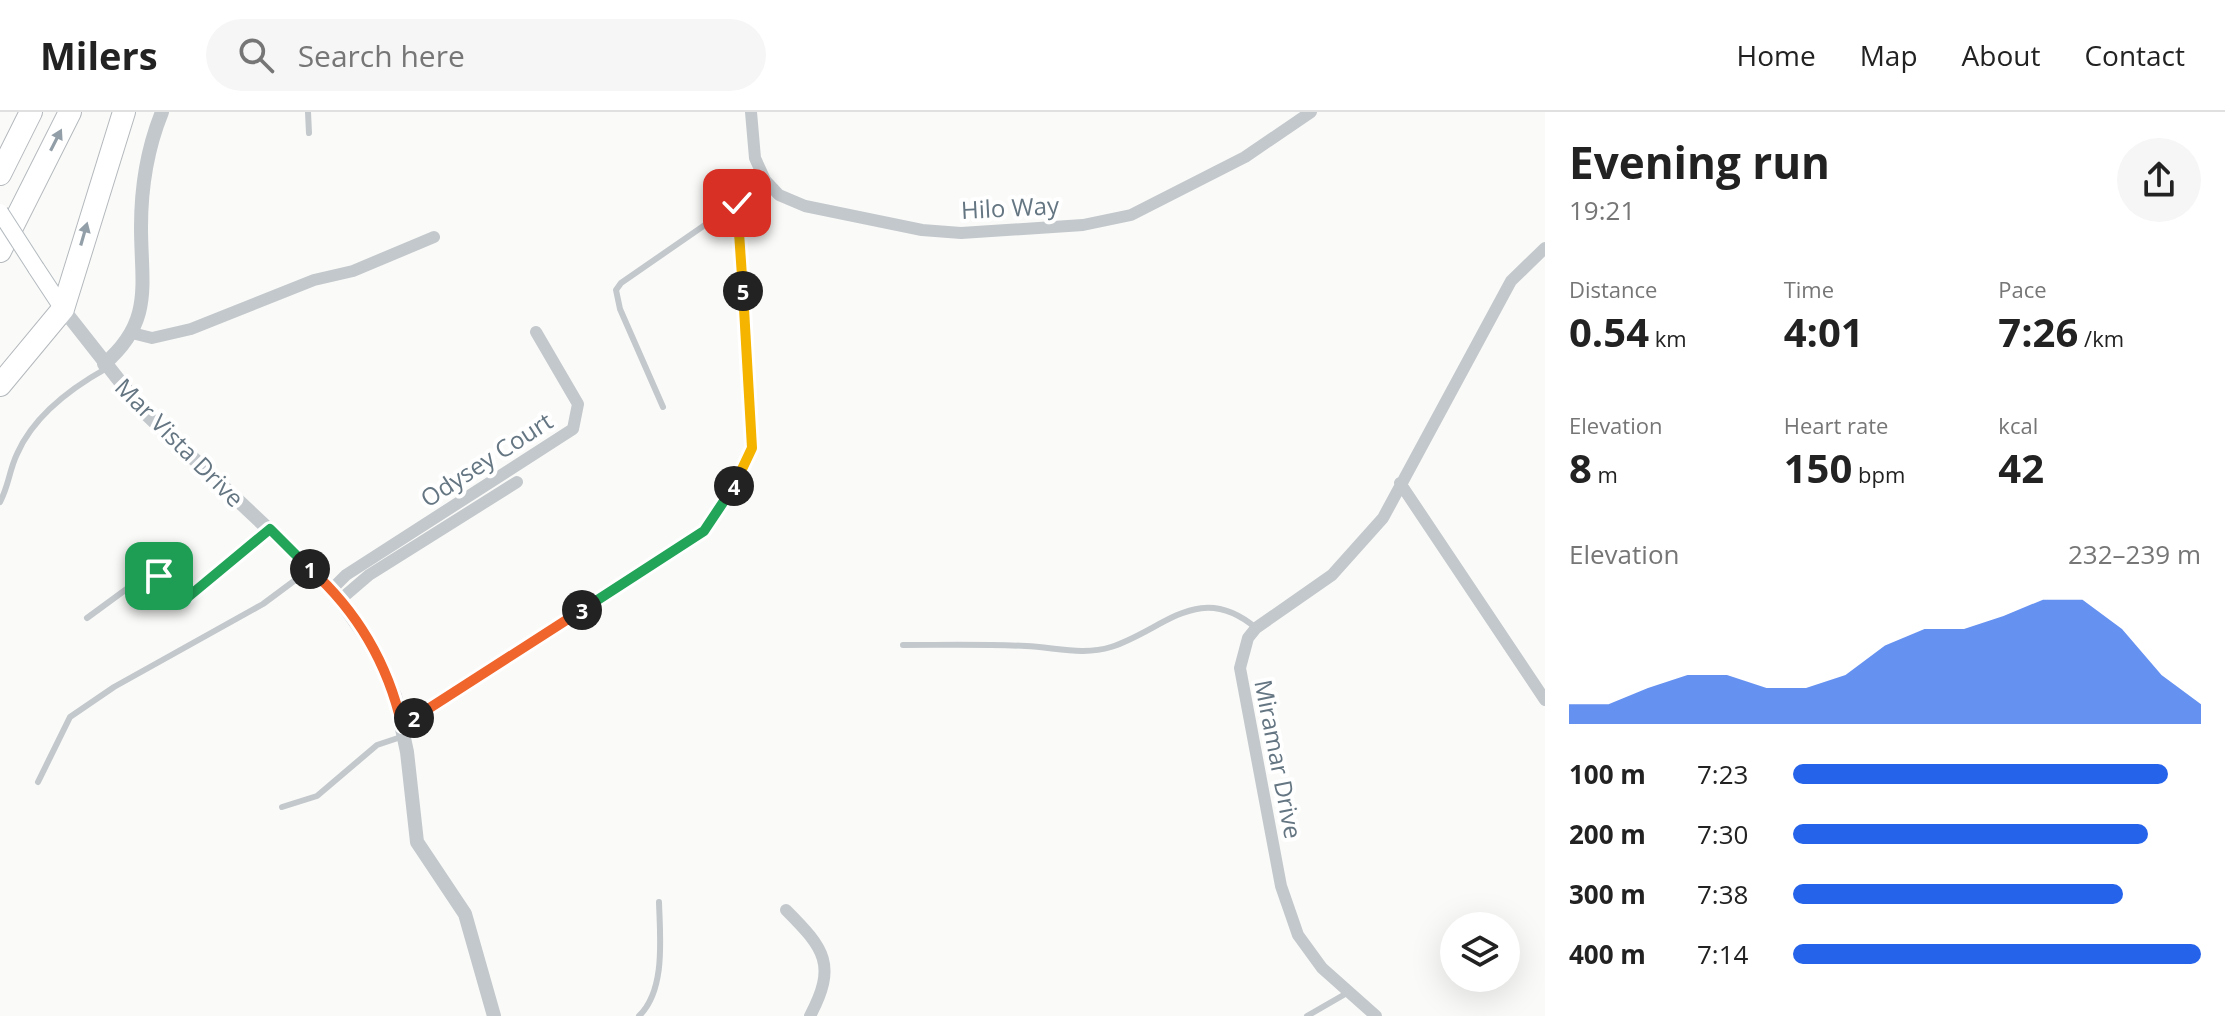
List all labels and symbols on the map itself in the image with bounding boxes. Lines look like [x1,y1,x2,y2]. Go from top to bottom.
one-way arrow [49,128,63,151]
pin [703,169,771,237]
street label: Hilo Way [960,188,1061,226]
one-way arrow [78,222,91,246]
pin: 5 [723,271,763,311]
street label: Mar Vista Drive [108,370,252,514]
street label: Odysey Court [414,404,558,514]
pin: 4 [714,466,754,506]
pin [125,542,193,610]
pin: 1 [290,549,330,589]
pin: 3 [562,590,602,630]
street label: Miramar Drive [1247,677,1311,841]
pin: 2 [394,698,434,738]

